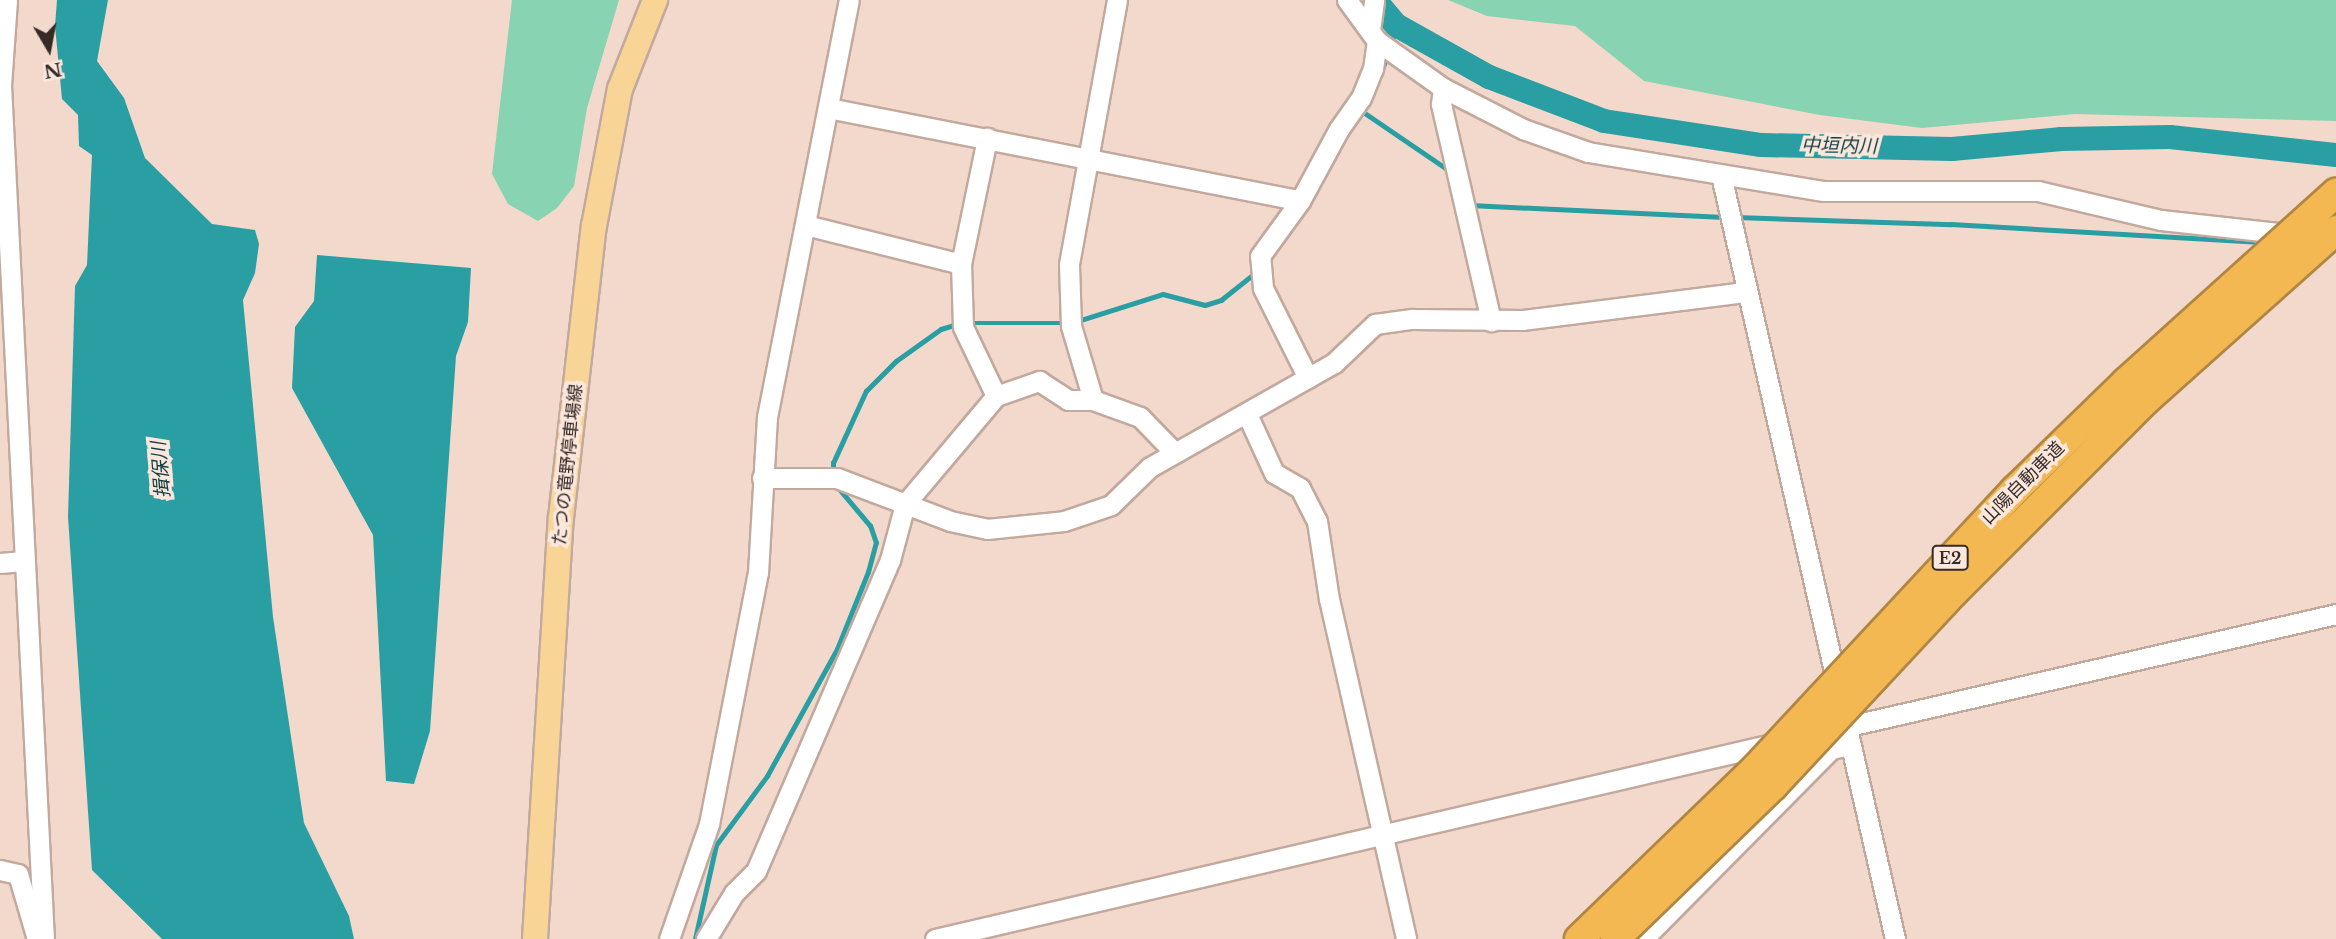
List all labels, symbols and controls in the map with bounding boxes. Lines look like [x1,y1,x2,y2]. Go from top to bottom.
north arrow [14,14,84,84]
text: N [42,57,64,83]
water label: 中垣内川 [1801,134,1877,158]
street label: たつの竜野停車場線 [549,383,587,547]
street label: 山陽自動車道 [1977,437,2069,529]
water label: 揖保川 [147,441,175,499]
road number: E2 [1931,545,1969,570]

